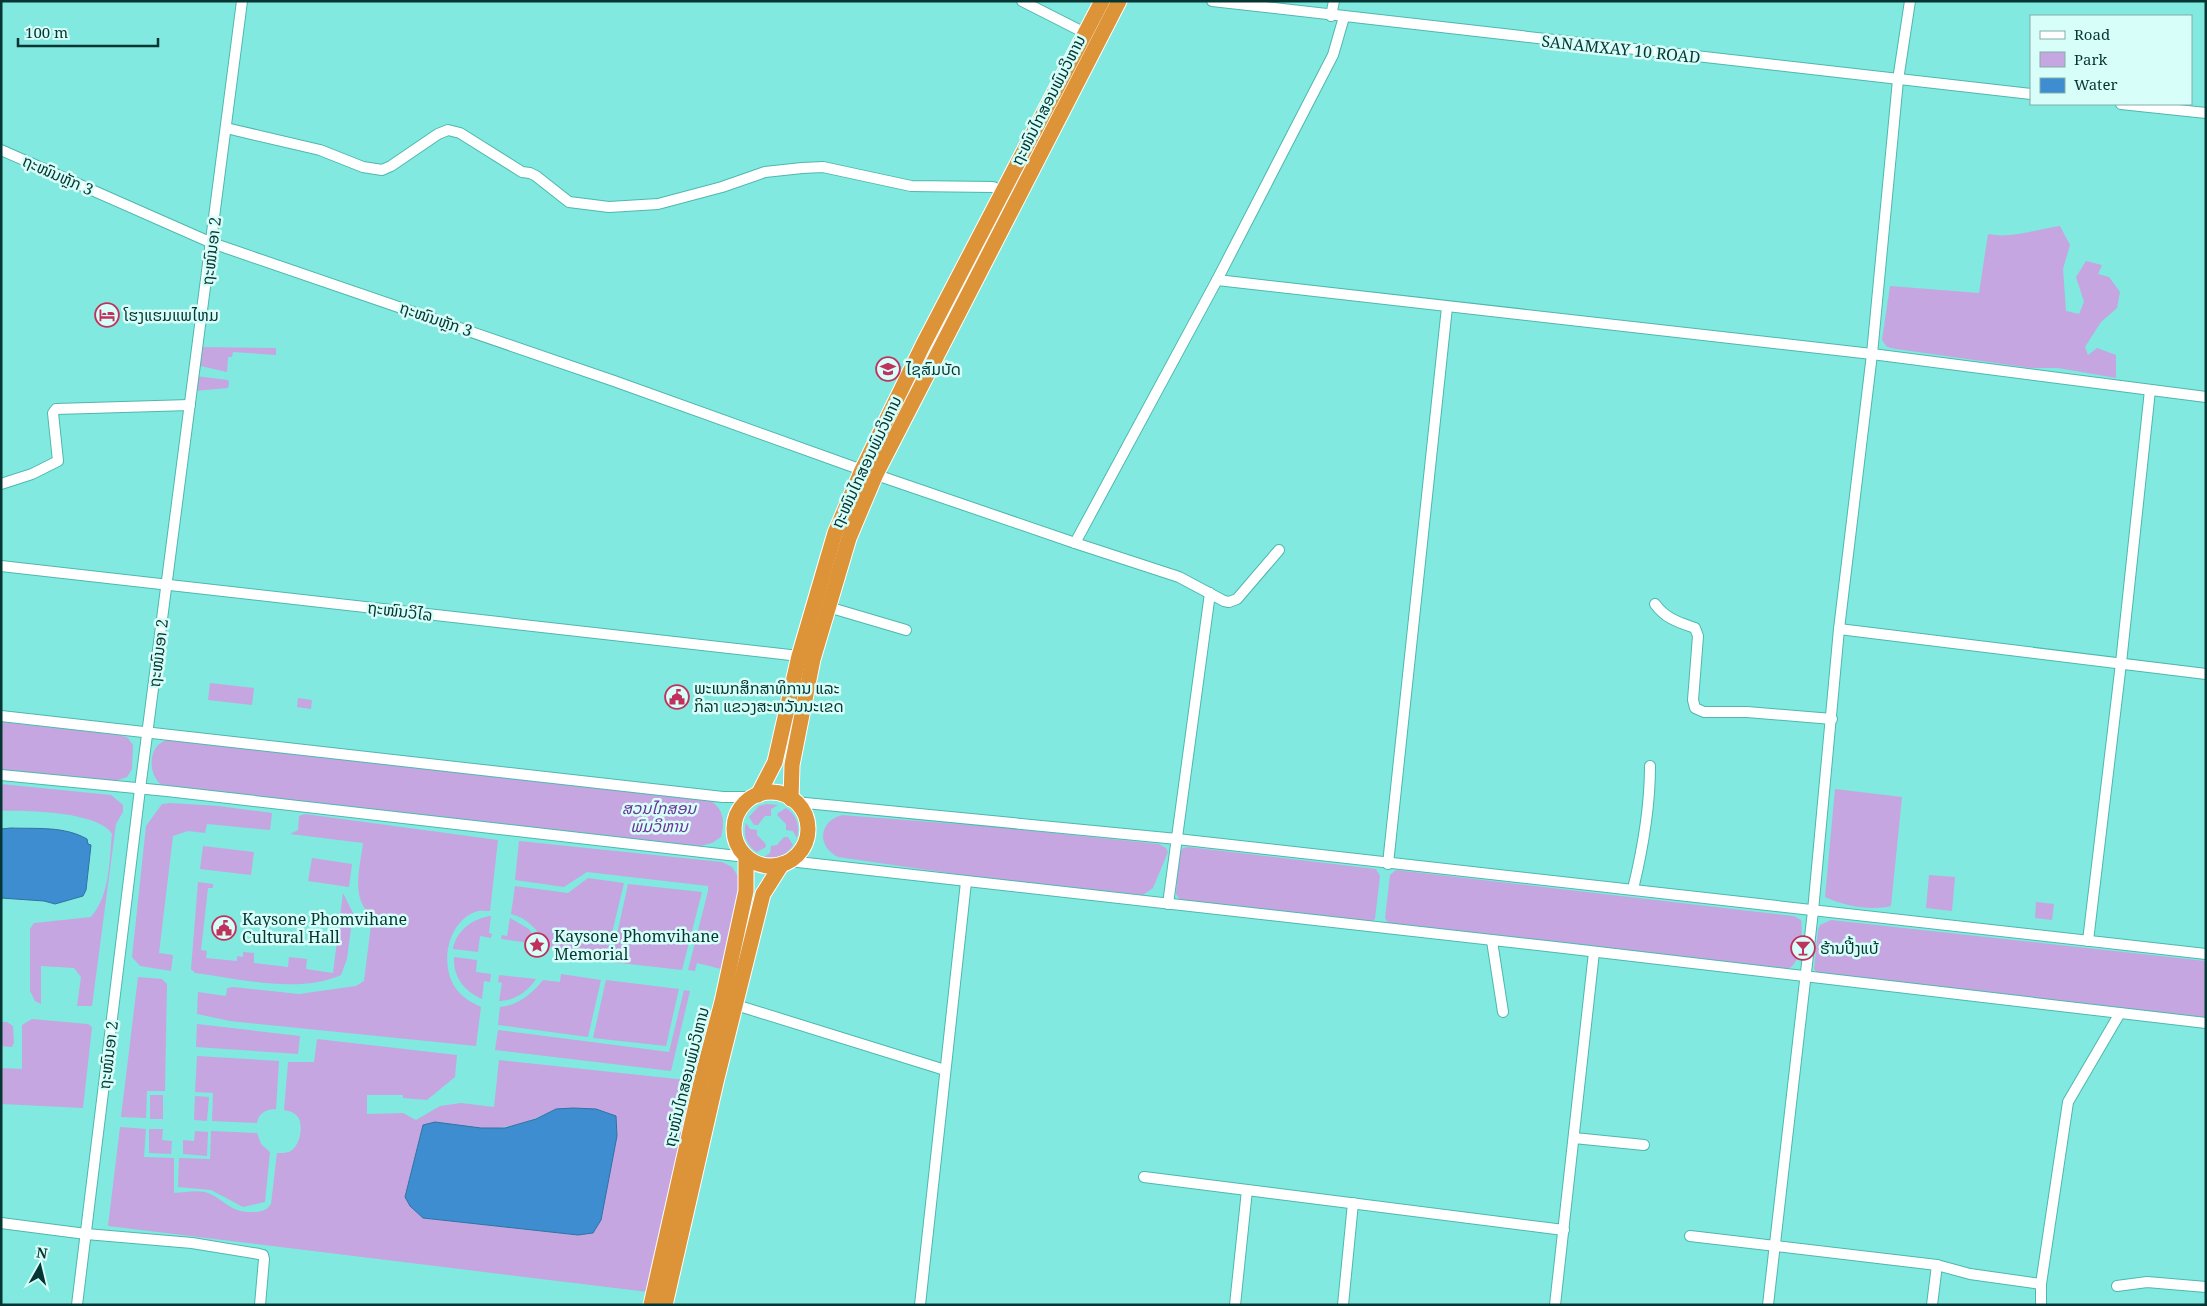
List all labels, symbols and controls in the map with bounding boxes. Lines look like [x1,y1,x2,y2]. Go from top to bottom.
scale bar [18,15,158,47]
legend [2030,15,2192,105]
text: 100 m [25,22,68,42]
text: Road [2074,24,2110,44]
street label: SANAMXAY 10 ROAD [1540,30,1702,68]
street label: ຖະໜົນໄກສອນພົມວິຫານ [1006,31,1090,169]
text: Park [2074,49,2108,69]
text: Water [2074,74,2117,94]
street label: ຖະໜົນຫຼັກ 3 [19,150,97,200]
street label: ຖະໜົນອາ 2 [196,215,226,287]
street label: ຖະໜົນຫຼັກ 3 [397,296,475,342]
hotel icon: ໂຮງແຮມແພໄຫມ [94,302,120,328]
place label: ໂຮງແຮມແພໄຫມ [123,304,219,326]
school or university icon: ໄຊສົມບັດ [875,356,901,382]
place label: ໄຊສົມບັດ [905,358,961,380]
street label: ຖະໜົນໄກສອນພົມວິຫານ [826,392,906,532]
street label: ຖະໜົນວິໄລ [366,596,434,626]
street label: ຖະໜົນອາ 2 [143,617,173,689]
place label: ພະແນກສຶກສາທິການ ແລະ ກິລາ ແຂວງສະຫວັນນະເຂດ [694,677,844,717]
public building icon: ພະແນກສຶກສາທິການ ແລະ ກິລາ ແຂວງສະຫວັນນະເຂດ [664,684,690,710]
park label: ສວນໄກສອນ ພົມວິຫານ [622,797,697,837]
place label: Kaysone Phomvihane Cultural Hall [242,908,407,948]
public building icon: Kaysone Phomvihane Cultural Hall [211,915,237,941]
place label: Kaysone Phomvihane Memorial [554,925,719,965]
place icon: Kaysone Phomvihane Memorial [524,932,550,958]
bar icon: ຮ້ານປີ້ງແບ້ [1790,935,1816,961]
place label: ຮ້ານປີ້ງແບ້ [1820,936,1879,959]
street label: ຖະໜົນໄກສອນພົມວິຫານ [658,1005,714,1149]
street label: ຖະໜົນອາ 2 [93,1019,123,1091]
north arrow [15,1241,65,1291]
text: N [35,1242,49,1263]

